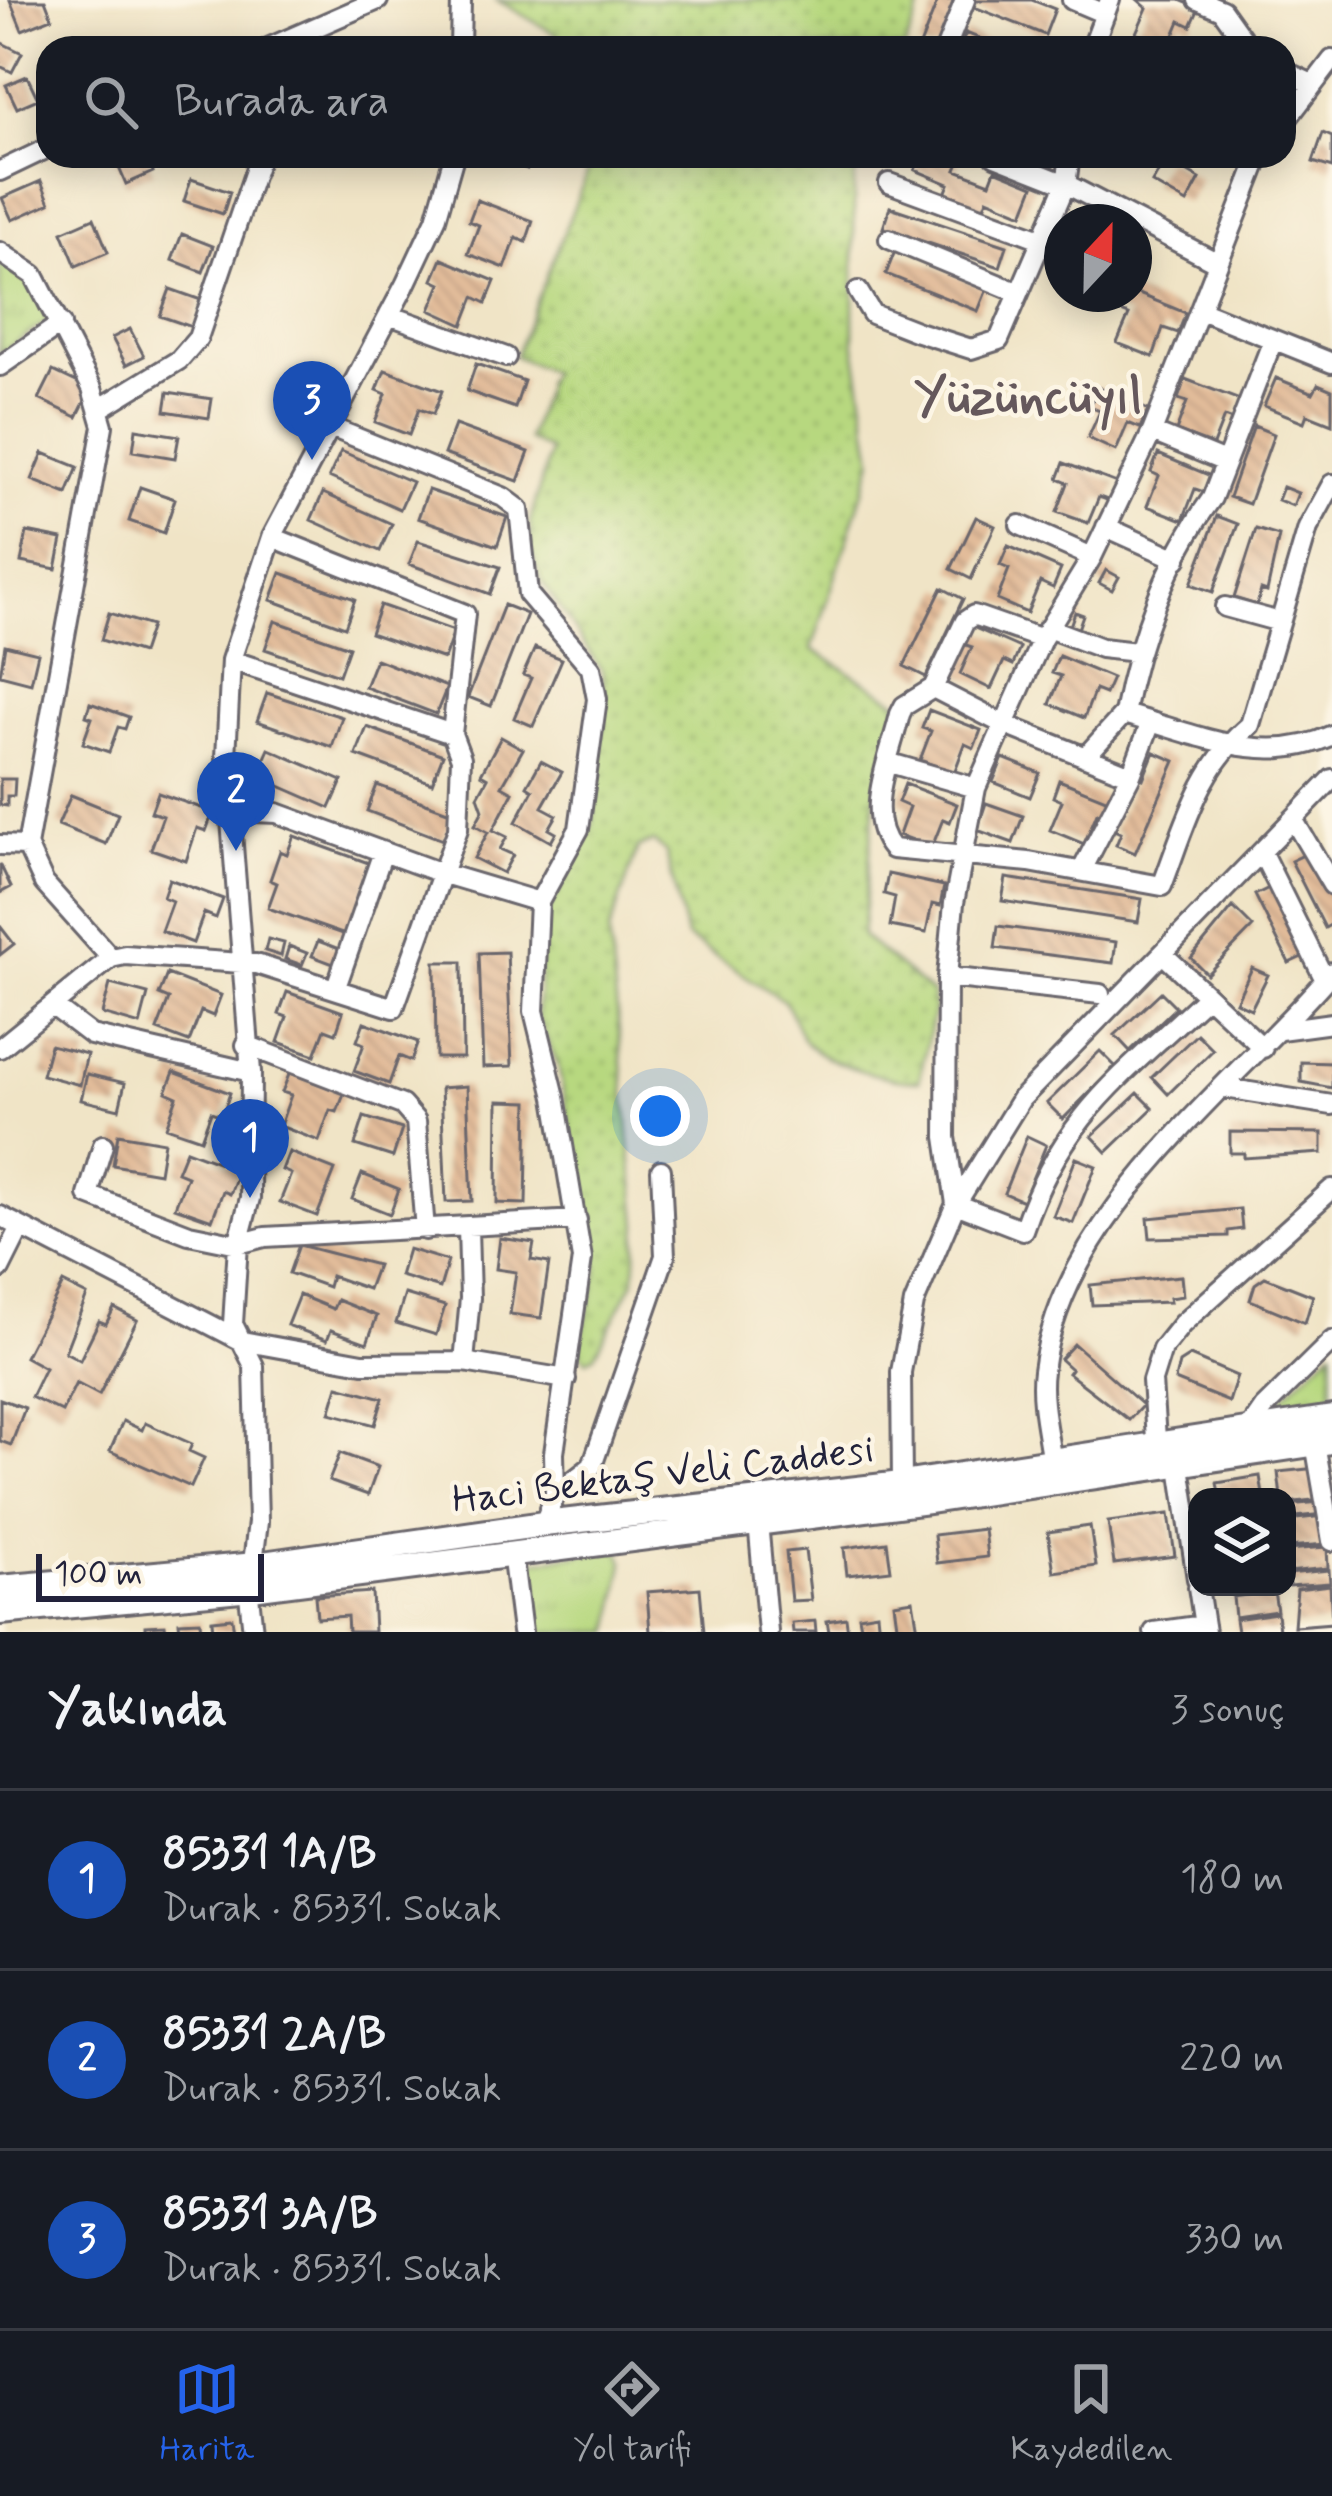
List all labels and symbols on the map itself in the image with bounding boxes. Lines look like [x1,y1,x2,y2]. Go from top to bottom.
north arrow [1044,204,1152,312]
pin: 3 [273,361,351,460]
district label: Yüzüncüyıl [914,366,1142,432]
pin: 2 [197,752,275,851]
your location [630,1086,690,1146]
pin: 1 [211,1099,289,1198]
street label: Haci Bektaş Veli Caddesi [449,1425,877,1527]
scale bar [36,1548,264,1601]

